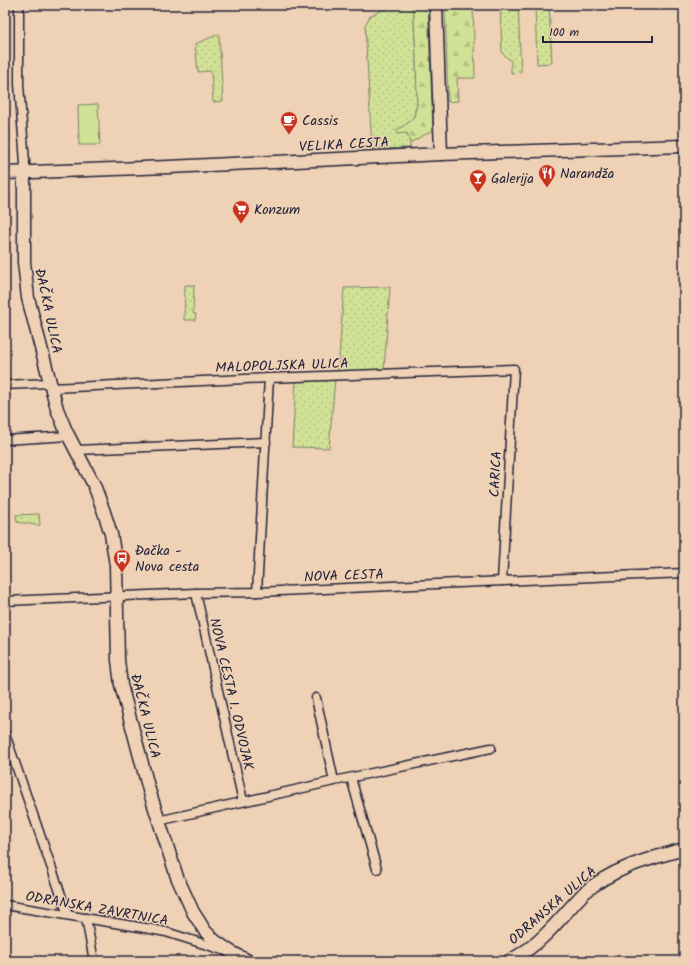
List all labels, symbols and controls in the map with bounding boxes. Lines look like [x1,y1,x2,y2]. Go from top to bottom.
scale bar [543,18,652,44]
text: 100 m [549,23,580,42]
cafe icon: Cassis [279,110,299,135]
place label: Cassis [302,110,338,132]
street label: VELIKA CESTA [299,132,390,158]
restaurant icon: Narandža [537,163,557,188]
place label: Narandža [560,163,614,185]
bar icon: Galerija [468,168,488,193]
place label: Galerija [491,168,534,190]
supermarket icon: Konzum [231,199,251,224]
place label: Konzum [254,199,300,221]
street label: ĐAČKA ULICA [28,267,68,356]
street label: MALOPOLJSKA ULICA [215,353,349,379]
street label: CARICA [484,450,508,498]
place label: Đačka - Nova cesta [135,540,199,578]
bus stop icon: Đačka - Nova cesta [112,548,132,573]
street label: NOVA CESTA [304,564,384,588]
street label: NOVA CESTA I. ODVOJAK [203,616,259,773]
street label: ĐAČKA ULICA [124,672,166,761]
street label: ODRANSKA ULICA [504,861,602,950]
street label: ODRANSKA ZAVRTNICA [24,886,170,932]

